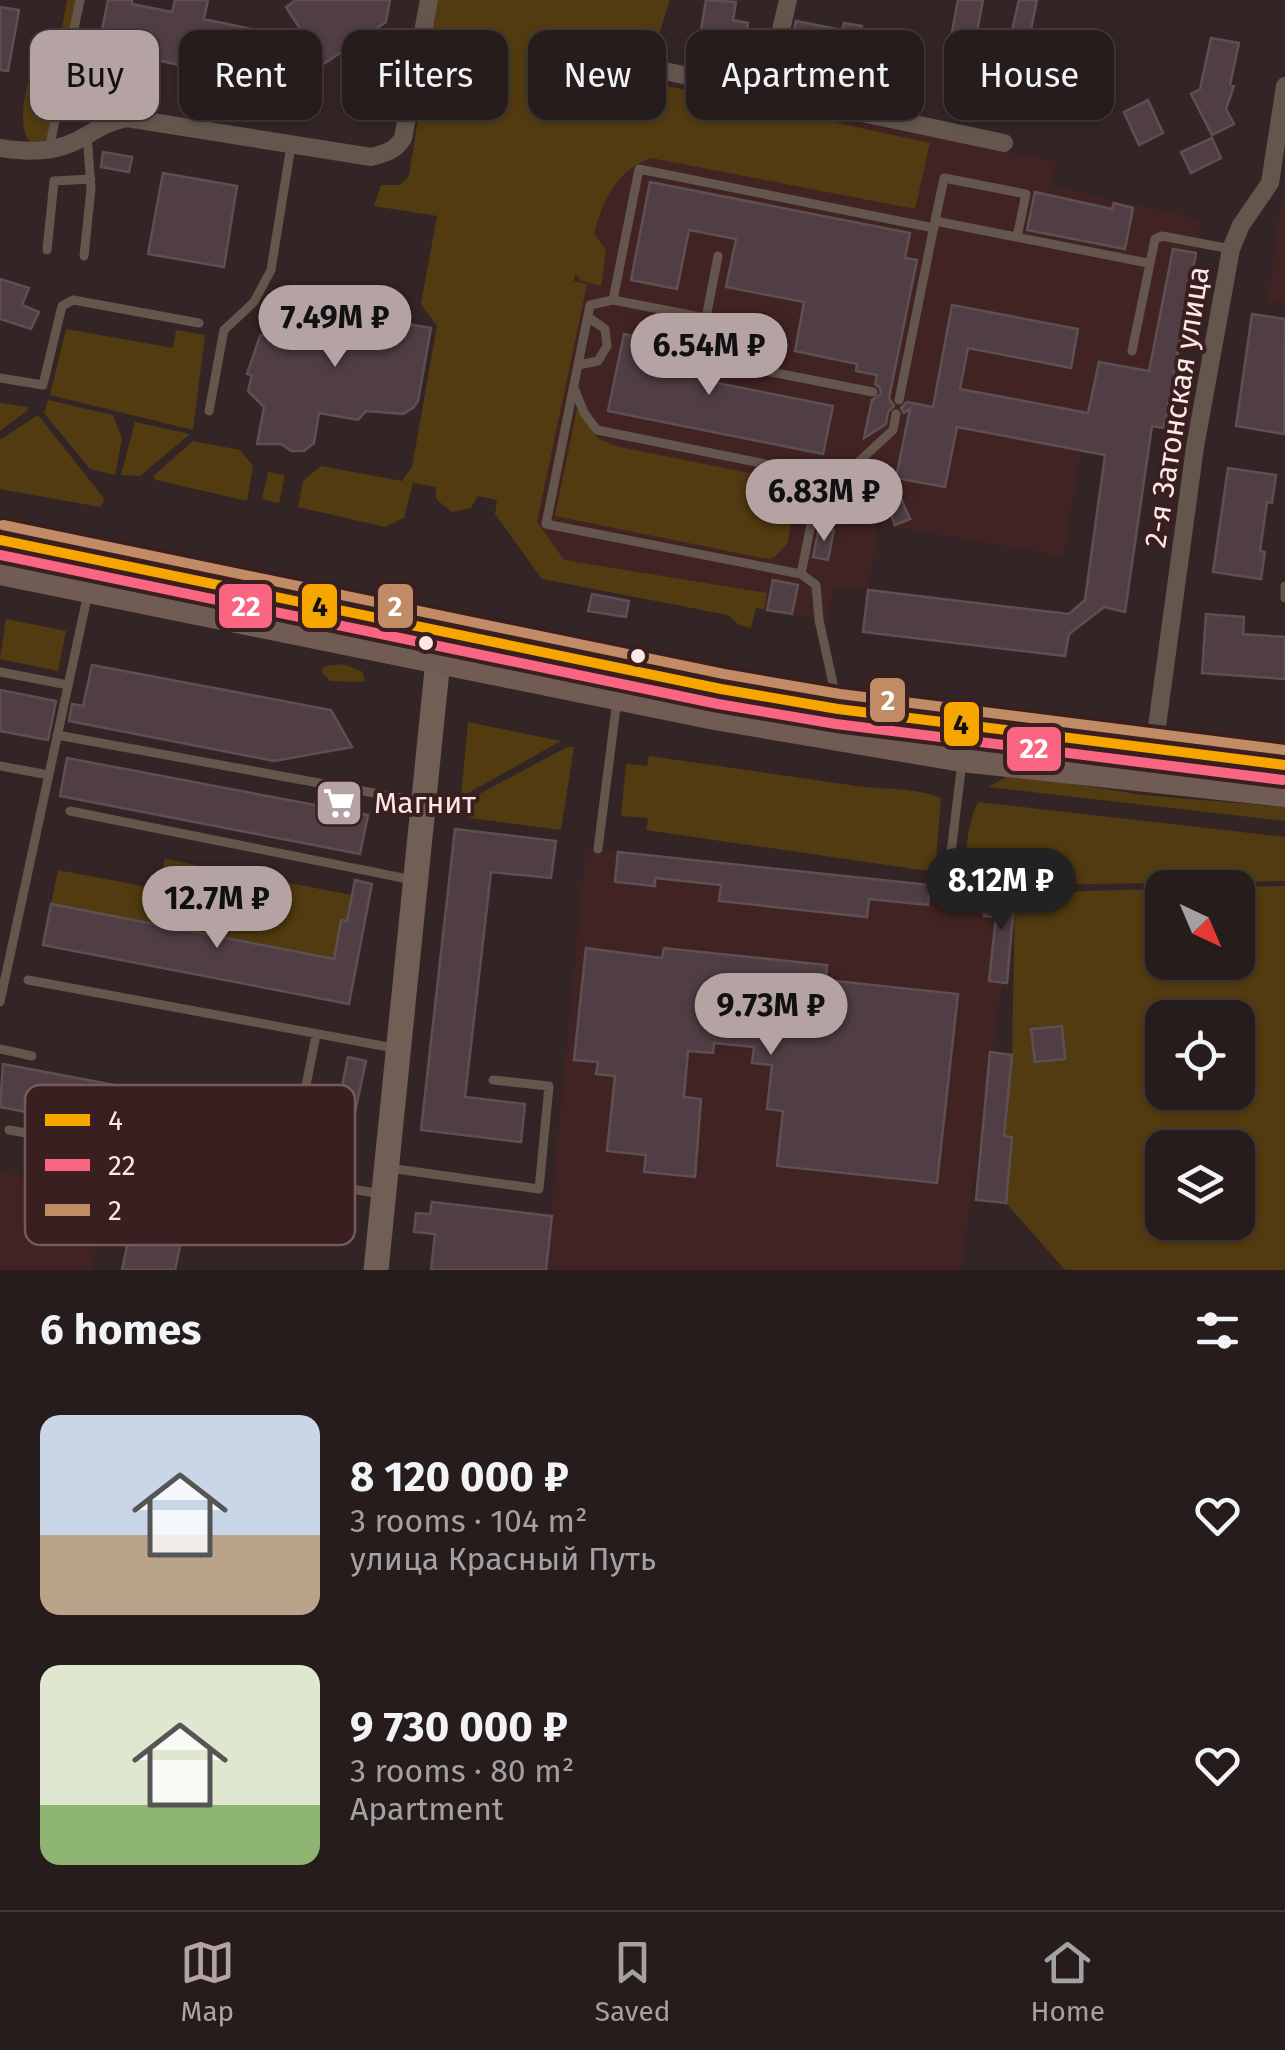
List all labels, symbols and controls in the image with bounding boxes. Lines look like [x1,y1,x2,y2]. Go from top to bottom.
chip: Buy [30,30,159,120]
chip: Rent [179,30,322,120]
chip: Filters [342,30,508,120]
chip: New [528,30,666,120]
chip: Apartment [686,30,924,120]
chip: House [944,30,1114,120]
street label: 2-я Затонская улица [1137,264,1217,550]
pin: 7.49M ₽ [243,285,427,370]
text: 7.49M ₽ [280,298,390,336]
pin: 6.54M ₽ [617,313,801,398]
text: 6.54M ₽ [652,326,766,364]
pin: 6.83M ₽ [732,459,916,544]
text: 6.83M ₽ [768,472,880,510]
line badge: 22 [217,582,274,630]
line badge: 4 [300,582,339,630]
line badge: 2 [376,582,415,630]
text: 22 [232,590,260,623]
text: 4 [312,590,328,623]
text: 2 [388,590,402,623]
unlabelled marker [416,633,436,653]
unlabelled marker [628,646,648,666]
line badge: 2 [868,676,907,724]
text: 2 [881,684,895,717]
line badge: 4 [942,700,981,748]
text: 4 [953,708,969,741]
line badge: 22 [1005,725,1063,773]
text: 22 [1020,732,1048,765]
supermarket icon: Магнит [313,777,365,829]
place label: Магнит [374,785,476,821]
pin: 8.12M ₽ [909,848,1093,933]
text: 8.12M ₽ [948,861,1054,899]
pin: 12.7M ₽ [125,866,309,951]
north arrow [1145,870,1255,980]
map controls [1145,870,1255,1240]
text: 12.7M ₽ [164,879,270,917]
pin: 9.73M ₽ [679,973,863,1058]
text: 9.73M ₽ [717,986,825,1024]
button: locate [1145,1000,1255,1110]
legend [25,1085,355,1245]
text: 4 [108,1104,123,1137]
button: layers [1145,1130,1255,1240]
text: 22 [108,1149,136,1182]
text: 2 [108,1194,122,1227]
icon: filters [1190,1303,1245,1358]
text: 6 homes [40,1305,201,1355]
text: 8 120 000 ₽ [350,1452,569,1502]
icon: home [120,1455,240,1575]
icon: heart [1190,1488,1245,1543]
text: 3 rooms · 104 m² [350,1502,588,1540]
text: улица Красный Путь [350,1540,656,1578]
text: 9 730 000 ₽ [350,1702,568,1752]
icon: home [120,1705,240,1825]
icon: heart [1190,1738,1245,1793]
text: 3 rooms · 80 m² [350,1752,574,1790]
text: Apartment [350,1790,504,1828]
tab: Map [180,1935,235,2028]
tab: Saved [595,1935,671,2028]
tab: Home [1030,1935,1105,2028]

